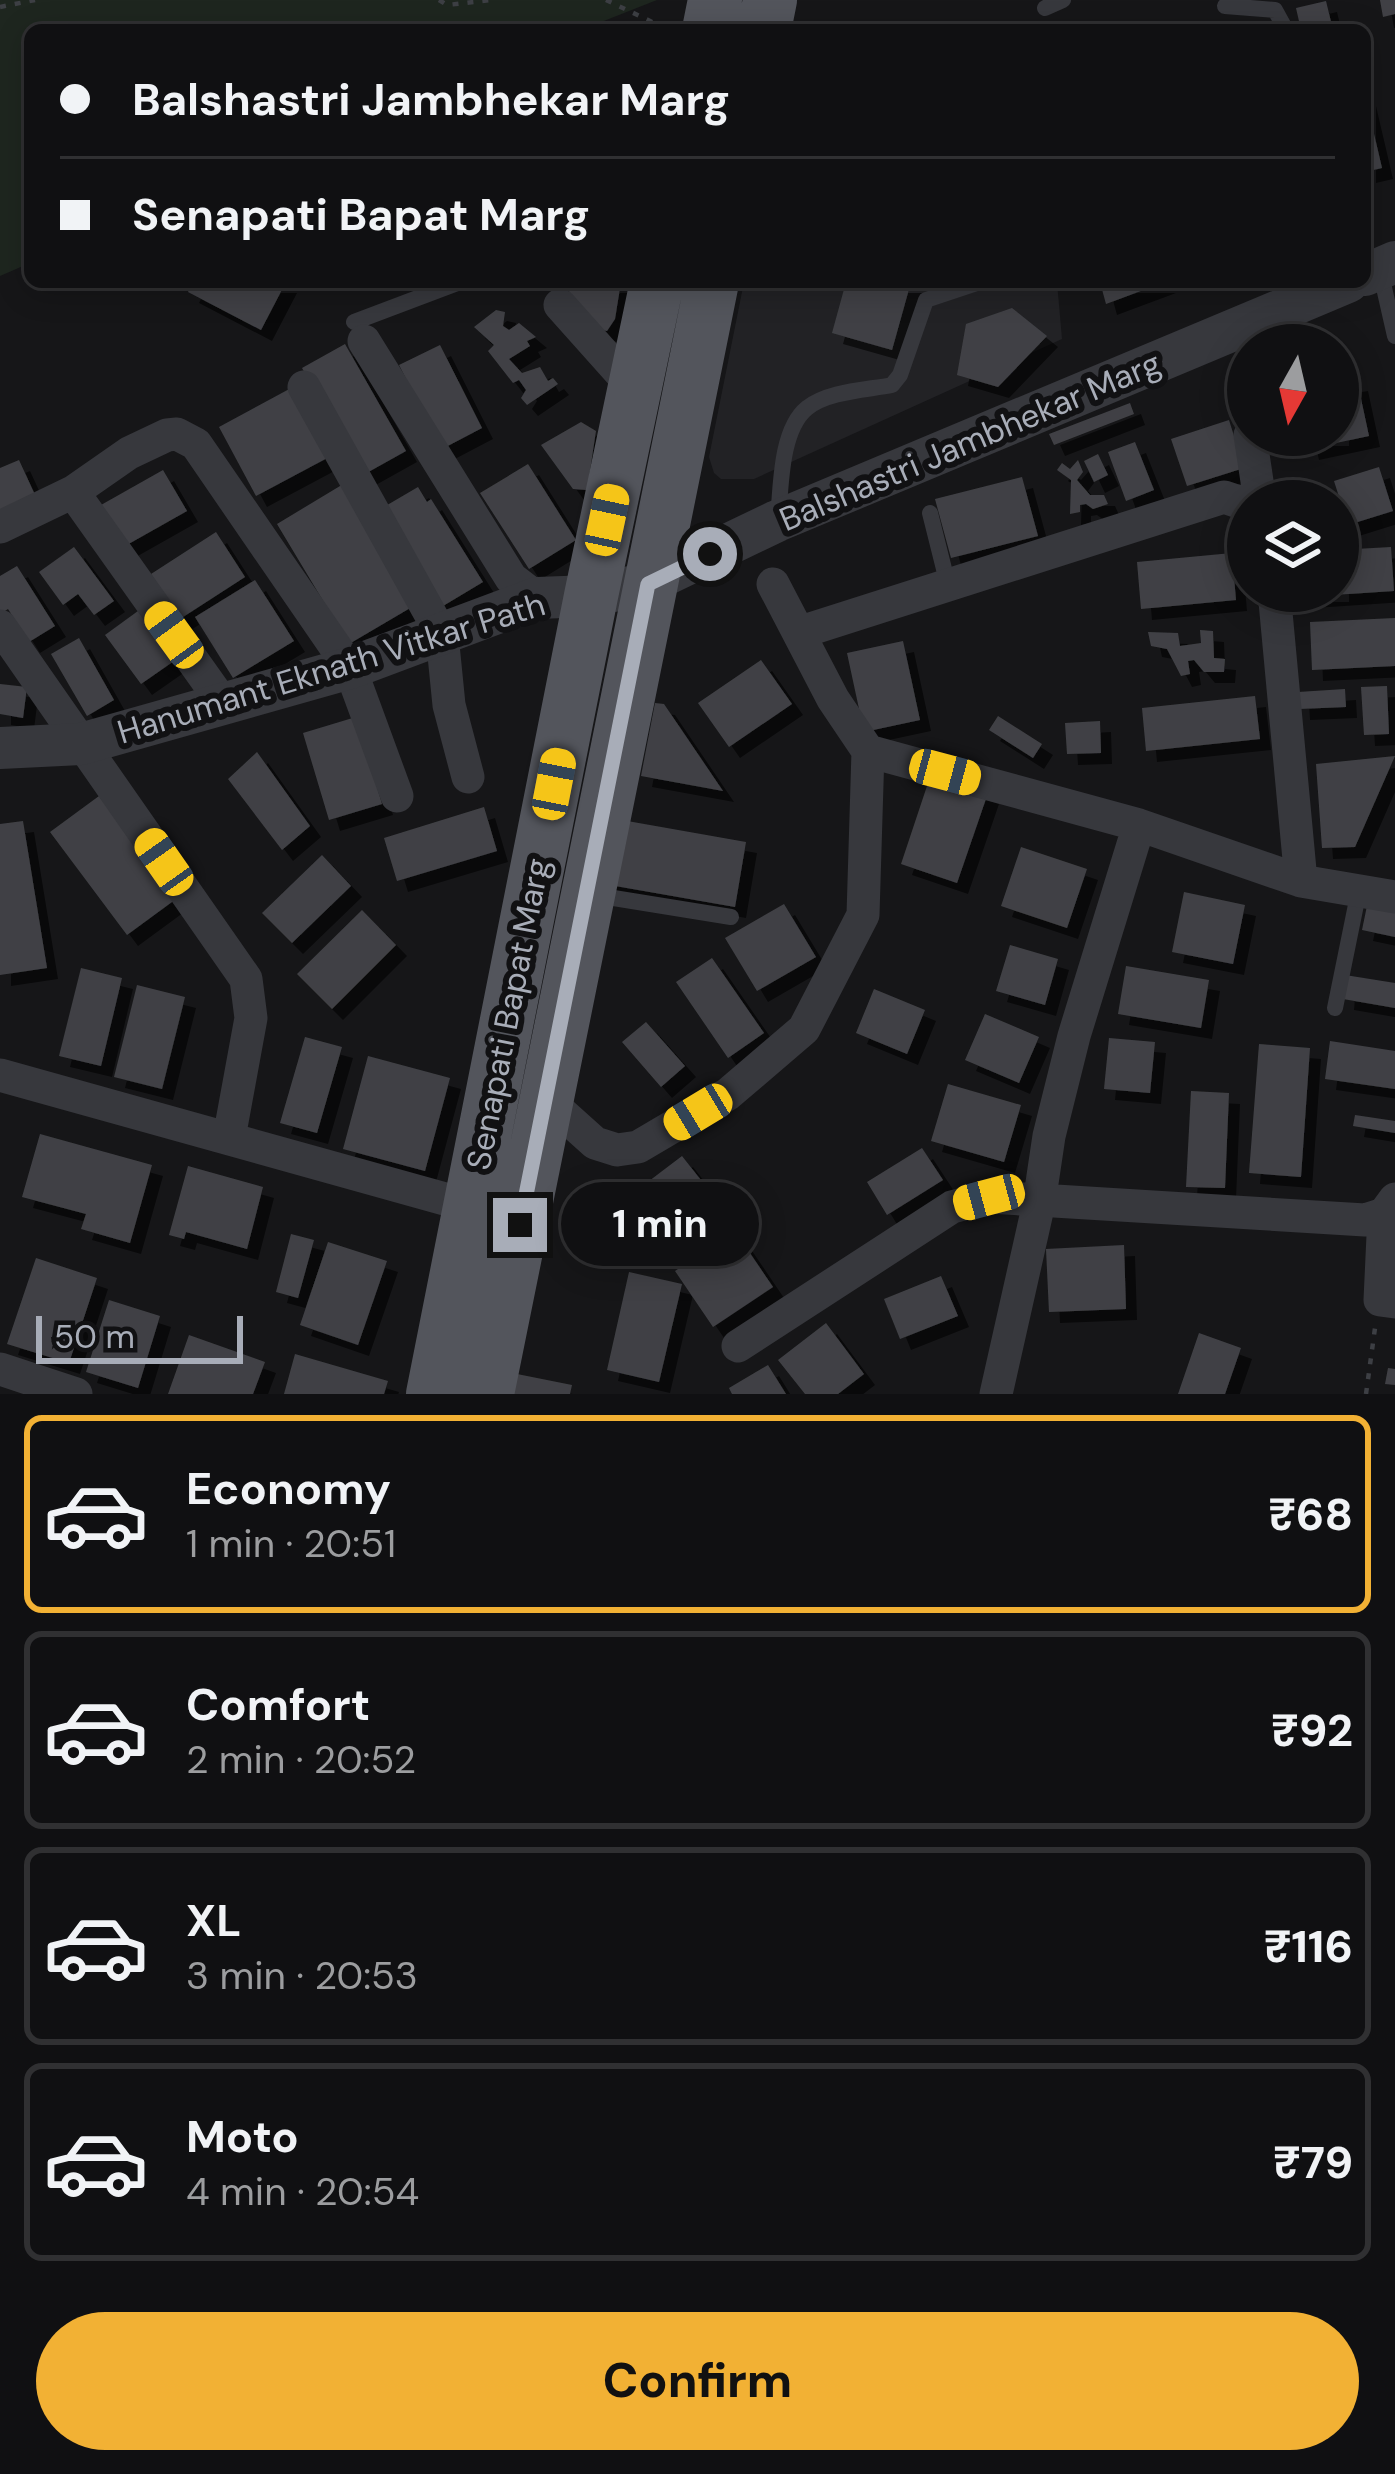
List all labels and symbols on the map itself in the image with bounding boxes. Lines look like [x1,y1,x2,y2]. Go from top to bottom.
north arrow [1227,324,1359,456]
street label: Balshastri Jambhekar Marg [773,341,1167,541]
car [582,481,632,559]
route start [683,527,737,581]
street label: Hanumant Eknath Vitkar Path [112,582,550,754]
car [138,595,210,675]
car [529,745,579,823]
car [906,745,984,799]
car [129,822,199,902]
street label: Senapati Bapat Marg [457,855,559,1173]
car [658,1078,738,1146]
car [950,1170,1028,1224]
callout: 1 min [562,1183,760,1267]
route end [493,1198,547,1252]
scale bar [36,1310,243,1363]

